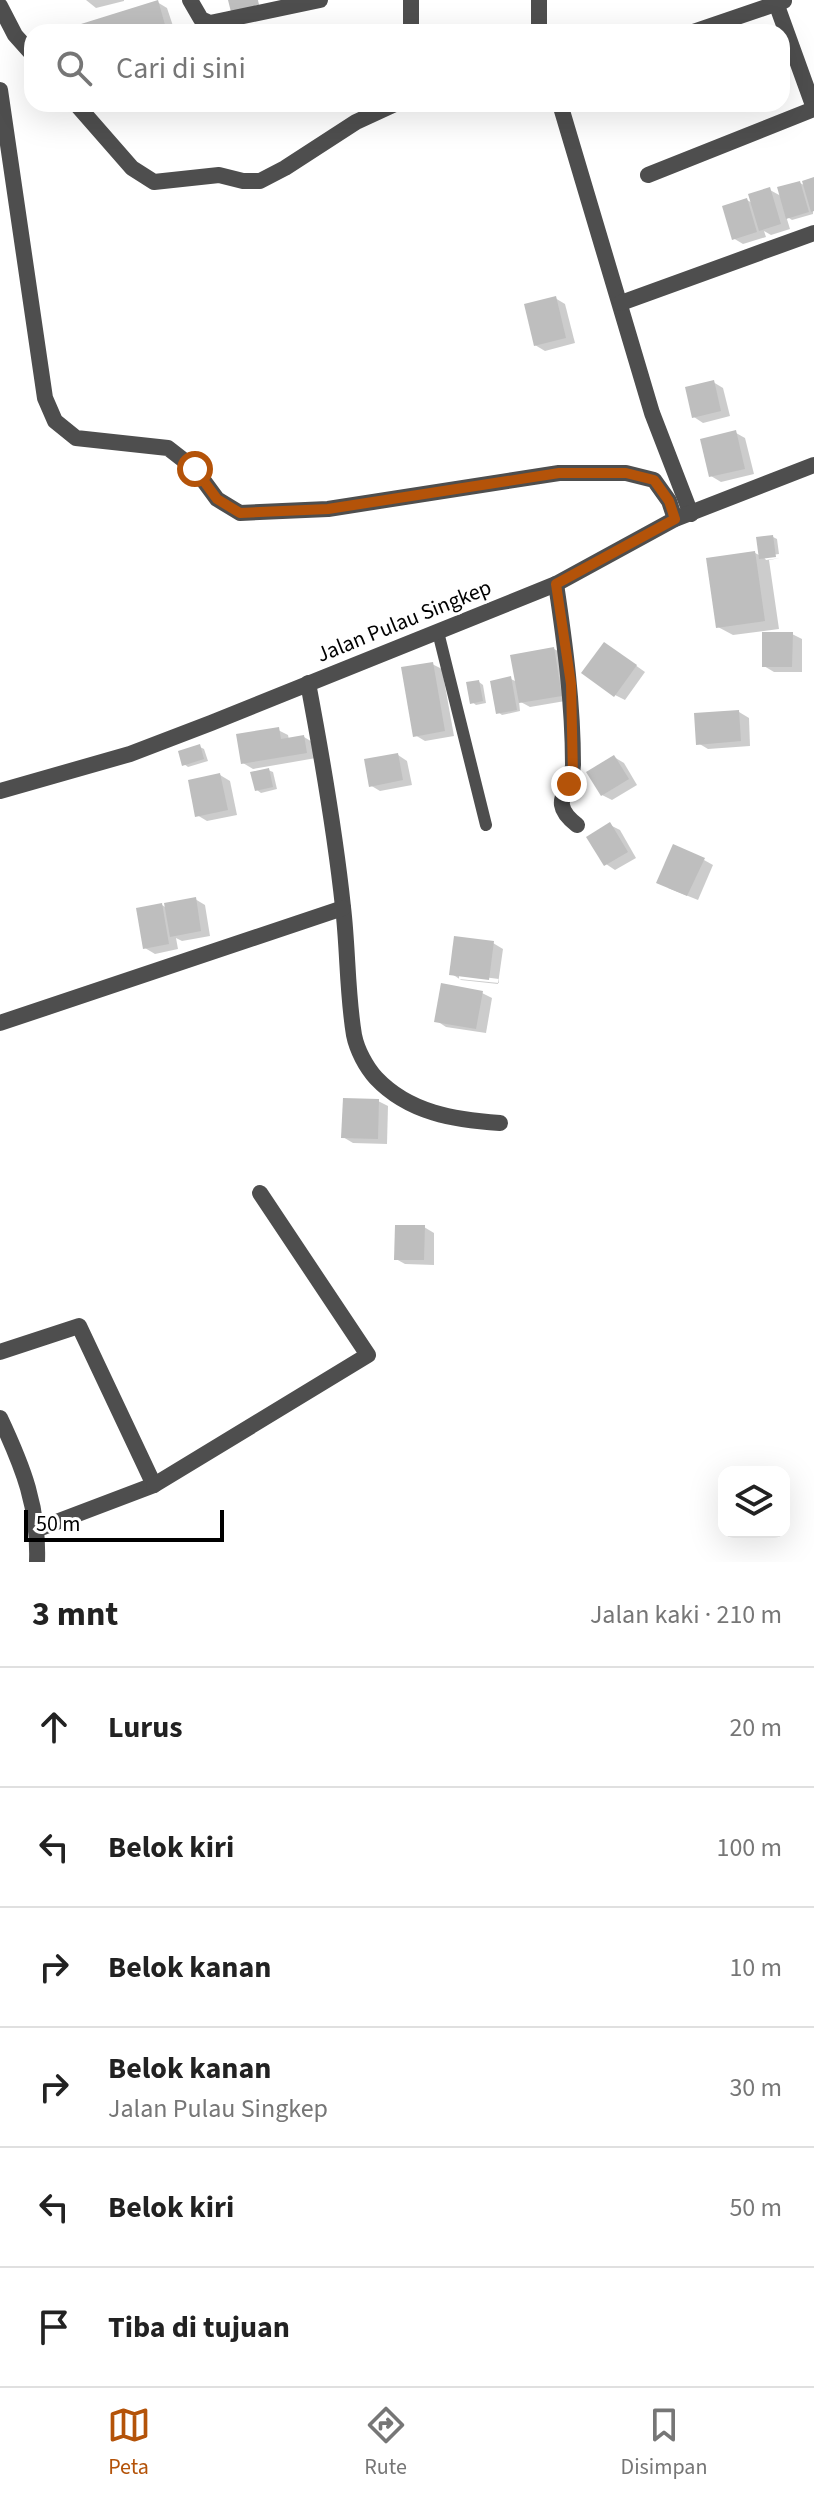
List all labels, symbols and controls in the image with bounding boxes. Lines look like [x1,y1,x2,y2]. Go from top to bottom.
search box [24,24,790,112]
icon: search [52,46,96,90]
text: Cari di sini [116,47,246,90]
route start [177,451,213,487]
street label: Jalan Pulau Singkep [312,571,496,671]
route end [551,766,587,802]
map controls [718,1466,790,1538]
button: layers [718,1466,790,1538]
scale bar [24,1506,224,1542]
text: 50 m [36,1508,81,1540]
text: 3 mnt [32,1590,118,1639]
text: Jalan kaki · 210 m [590,1596,782,1633]
icon: ahead [32,1705,76,1749]
text: Lurus [108,1706,183,1749]
text: 20 m [729,1709,782,1746]
icon: left [32,1825,76,1869]
text: Belok kiri [108,1826,234,1869]
text: 100 m [716,1829,782,1866]
icon: right [32,1945,76,1989]
text: Belok kanan [108,1946,271,1989]
text: 10 m [729,1949,782,1986]
text: Belok kanan [108,2047,271,2090]
icon: right [32,2065,76,2109]
text: 30 m [729,2069,782,2106]
text: Jalan Pulau Singkep [108,2090,328,2127]
icon: left [32,2185,76,2229]
text: Belok kiri [108,2186,234,2229]
text: 50 m [729,2189,782,2226]
icon: arrive [32,2305,76,2349]
text: Tiba di tujuan [108,2306,290,2349]
tab: Peta [107,2403,151,2483]
tab: Rute [364,2403,408,2483]
tab: Disimpan [621,2403,707,2483]

